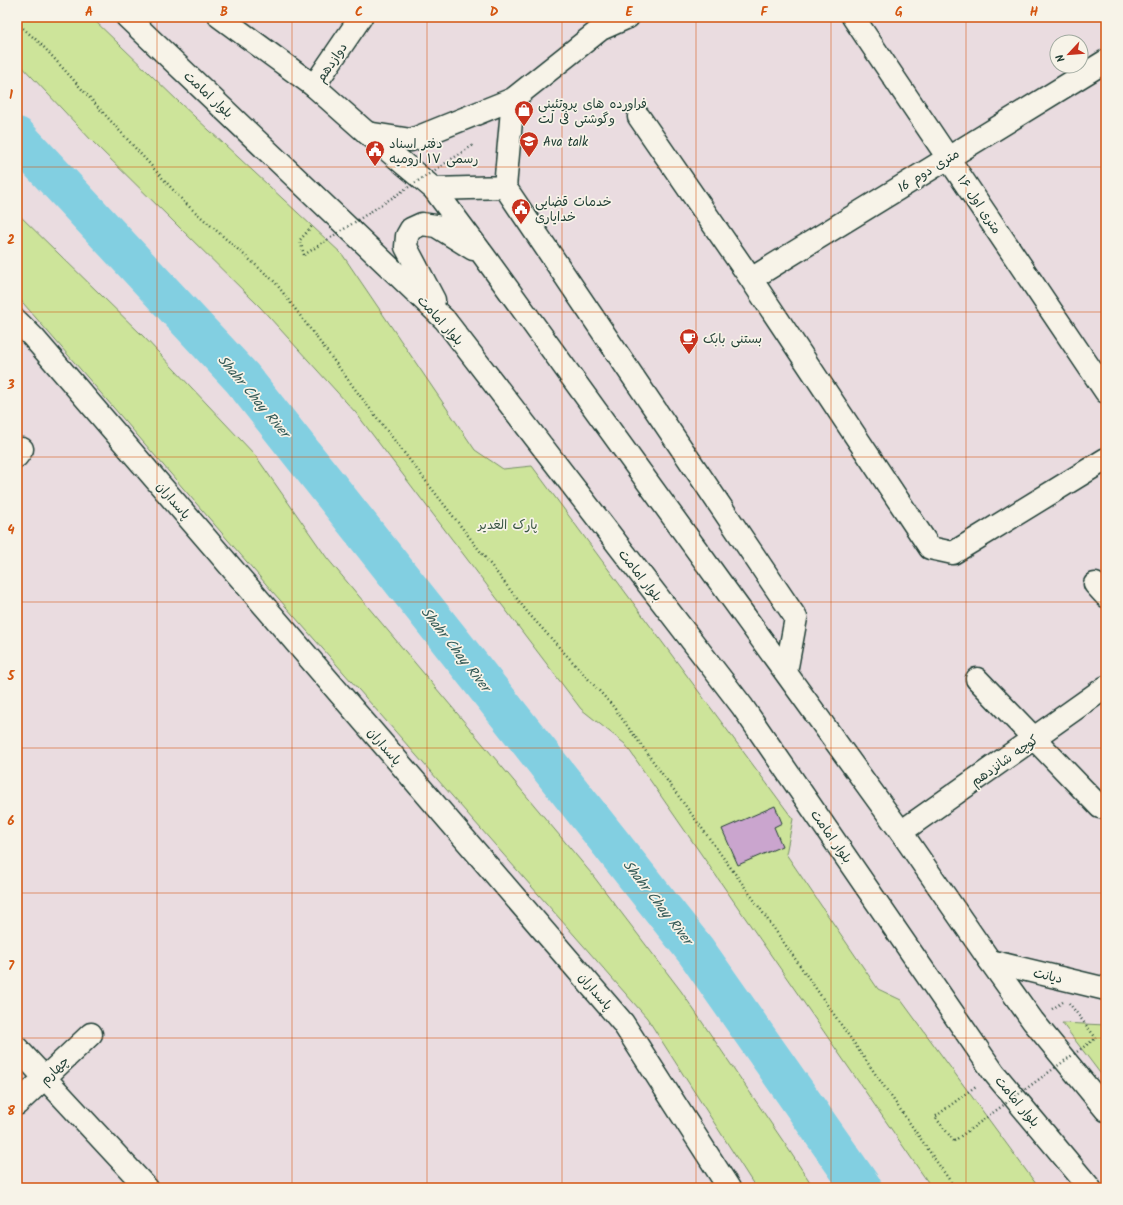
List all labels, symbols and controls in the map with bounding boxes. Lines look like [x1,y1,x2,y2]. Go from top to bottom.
text: A [85,2,93,23]
text: B [220,2,228,23]
text: C [355,2,363,23]
text: D [490,2,499,23]
text: E [625,2,633,23]
text: F [760,2,768,23]
text: G [895,2,903,23]
text: H [1030,2,1039,23]
north arrow [1049,34,1089,74]
street label: دوازدهم [311,39,353,87]
text: N [1051,51,1071,65]
street label: بلوار امامت [178,66,238,124]
text: 1 [9,85,13,106]
place label: فراورده های پروتئینی و‌گوشتی فی لت [538,94,647,130]
shop icon: فراورده های پروتئینی و‌گوشتی فی لت [513,99,535,127]
school or university icon: Ava talk [518,130,540,158]
place label: Ava talk [543,132,589,153]
place label: دفتر اسناد رسمی ۱۷ ارومیه [389,134,478,170]
public building icon: دفتر اسناد رسمی ۱۷ ارومیه [364,139,386,167]
street label: 16 متری دوم [894,144,964,199]
street label: ۱۶ متری اول [951,171,1006,239]
place label: خدمات قضایی خدایاری [535,192,612,228]
public building icon: خدمات قضایی خدایاری [510,197,532,225]
text: 2 [7,230,15,251]
street label: بلوار امامت [411,291,468,351]
cafe icon: بستنی بابک [678,327,700,355]
place label: بستنی بابک [703,329,762,350]
water label: Shahr Chay River [212,350,297,445]
text: 3 [6,375,15,396]
street label: پاسداران [150,477,196,525]
park label: پارک الغدیر [477,515,538,536]
text: 4 [7,520,15,541]
street label: بلوار امامت [613,545,667,607]
water label: Shahr Chay River [415,603,497,699]
text: 5 [7,666,16,687]
street label: پاسداران [361,723,407,771]
street label: کوچه شانزدهم [967,730,1043,792]
street label: بلوار امامت [805,806,857,868]
text: 6 [7,811,15,832]
water label: Shahr Chay River [617,856,699,952]
text: 7 [8,956,15,977]
street label: دیانت [1031,963,1064,990]
street label: پاسداران [572,968,618,1016]
street label: چهارم [35,1052,75,1091]
street label: بلوار امامت [989,1072,1045,1132]
text: 8 [7,1101,15,1122]

